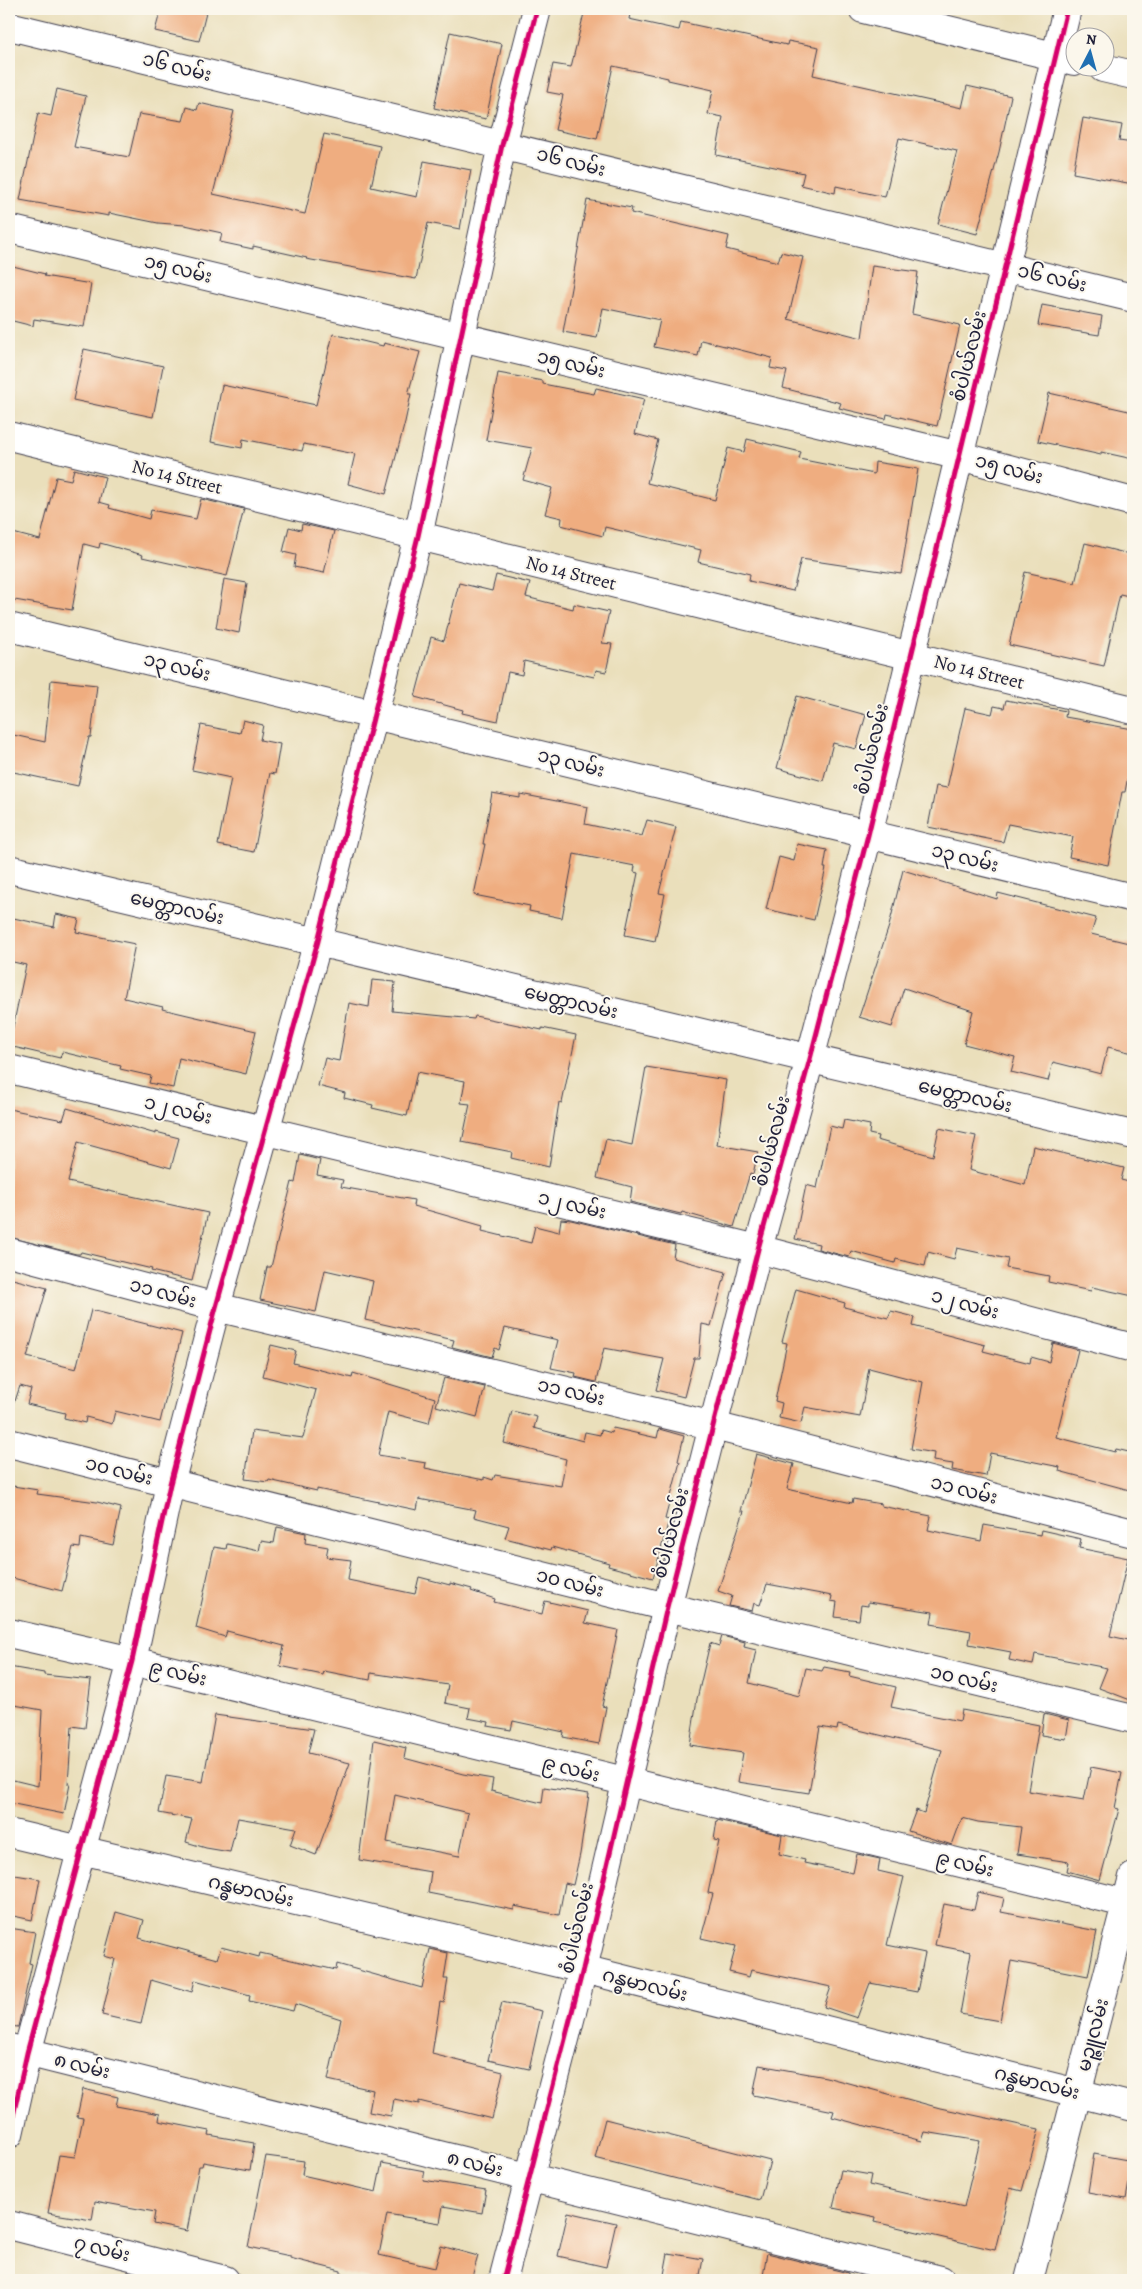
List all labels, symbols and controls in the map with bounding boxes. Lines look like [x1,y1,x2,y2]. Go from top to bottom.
north arrow [1064,28,1114,78]
text: N [1085,30,1097,50]
street label: ၁၆ လမ်း [140,44,215,88]
street label: ၁၆ လမ်း [534,139,609,183]
street label: ၁၅ လမ်း [141,246,215,292]
street label: ၁၆ လမ်း [1015,256,1090,299]
street label: စံပါယ်လမ်း [943,307,993,404]
street label: ၁၅ လမ်း [534,342,608,386]
street label: ၁၅ လမ်း [972,446,1046,492]
street label: No 14 Street [129,453,225,501]
street label: No 14 Street [523,549,619,597]
street label: ၁၃ လမ်း [140,644,214,690]
street label: No 14 Street [931,648,1027,696]
street label: စံပါယ်လမ်း [847,700,895,797]
street label: ၁၃ လမ်း [534,740,608,786]
street label: ၁၃ လမ်း [928,835,1002,881]
street label: မေတ္တာလမ်း [127,883,227,933]
street label: မေတ္တာလမ်း [521,977,621,1027]
street label: မေတ္တာလမ်း [915,1071,1015,1121]
street label: ၁၂ လမ်း [141,1087,215,1133]
street label: စံပါယ်လမ်း [745,1092,797,1189]
street label: ၁၂ လမ်း [535,1183,609,1227]
street label: ၁၁ လမ်း [127,1270,200,1314]
street label: ၁၂ လမ်း [928,1281,1002,1327]
street label: ၁၁ လမ်း [535,1370,608,1412]
street label: ၁၀ လမ်း [82,1448,156,1492]
street label: ၁၁ လမ်း [928,1467,1001,1511]
street label: စံပါယ်လမ်း [644,1484,696,1581]
street label: ၁၀ လမ်း [533,1560,607,1604]
street label: ၉ လမ်း [146,1651,210,1695]
street label: ၁၀ လမ်း [928,1657,1001,1699]
street label: ၉ လမ်း [539,1747,603,1791]
street label: ၉ လမ်း [933,1842,997,1886]
street label: ဂန္ဓမာလမ်း [205,1867,297,1916]
street label: စံပါယ်လမ်း [552,1879,600,1976]
street label: ဂန္ဓမာလမ်း [599,1960,691,2011]
street label: မဉ္ဇူလမ်း [1069,1995,1117,2075]
street label: ၈ လမ်း [51,2045,113,2086]
street label: ဂန္ဓမာလမ်း [991,2058,1083,2109]
street label: ၈ လမ်း [444,2143,506,2184]
street label: ၇ လမ်း [71,2228,133,2270]

